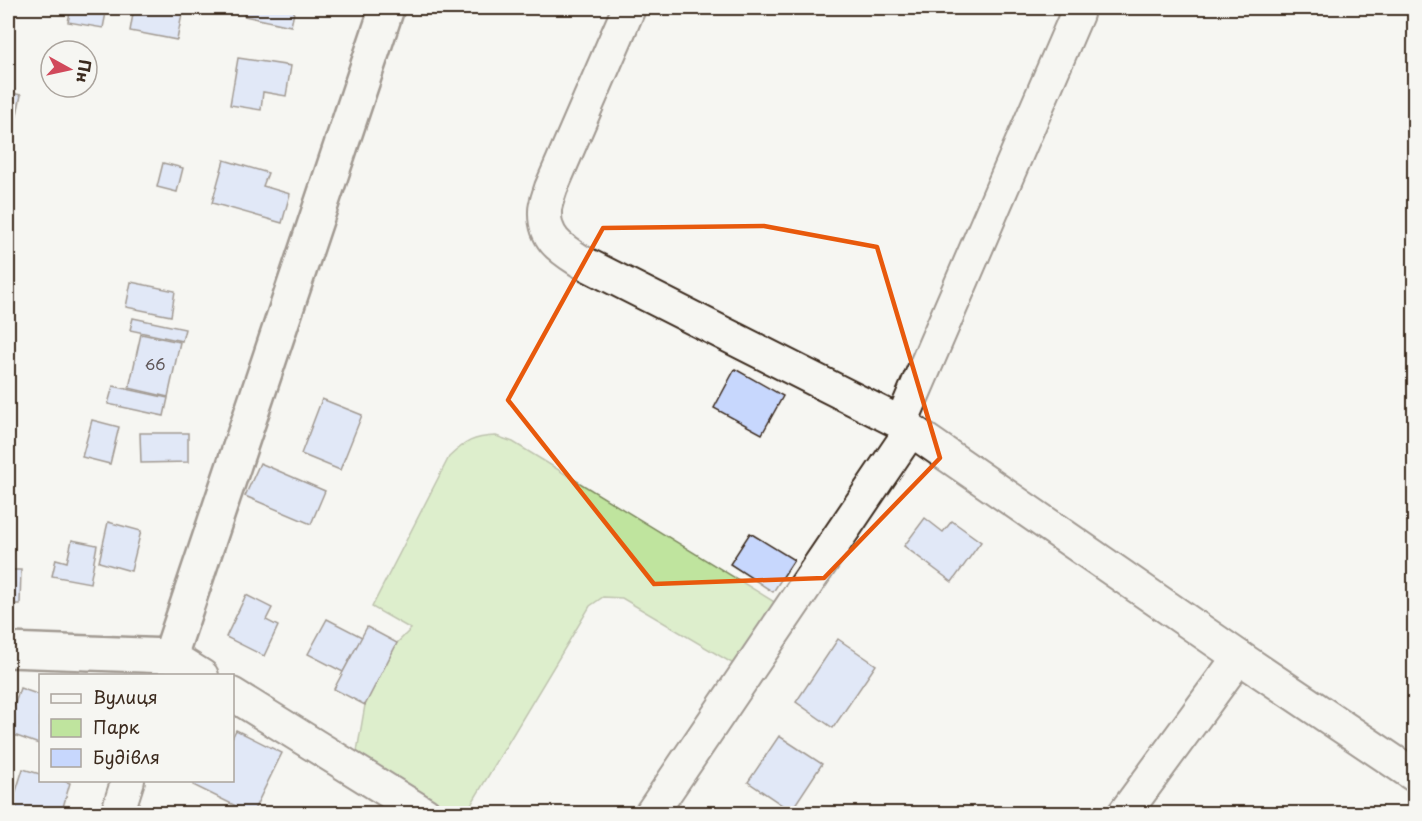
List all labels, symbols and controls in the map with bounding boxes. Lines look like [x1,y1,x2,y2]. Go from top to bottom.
north arrow [39,39,99,99]
text: Пн [71,58,98,84]
house number: 66 [145,352,165,375]
legend [39,674,234,782]
text: Вулиця [93,683,158,710]
text: Парк [93,713,140,740]
text: Будівля [93,743,160,770]

